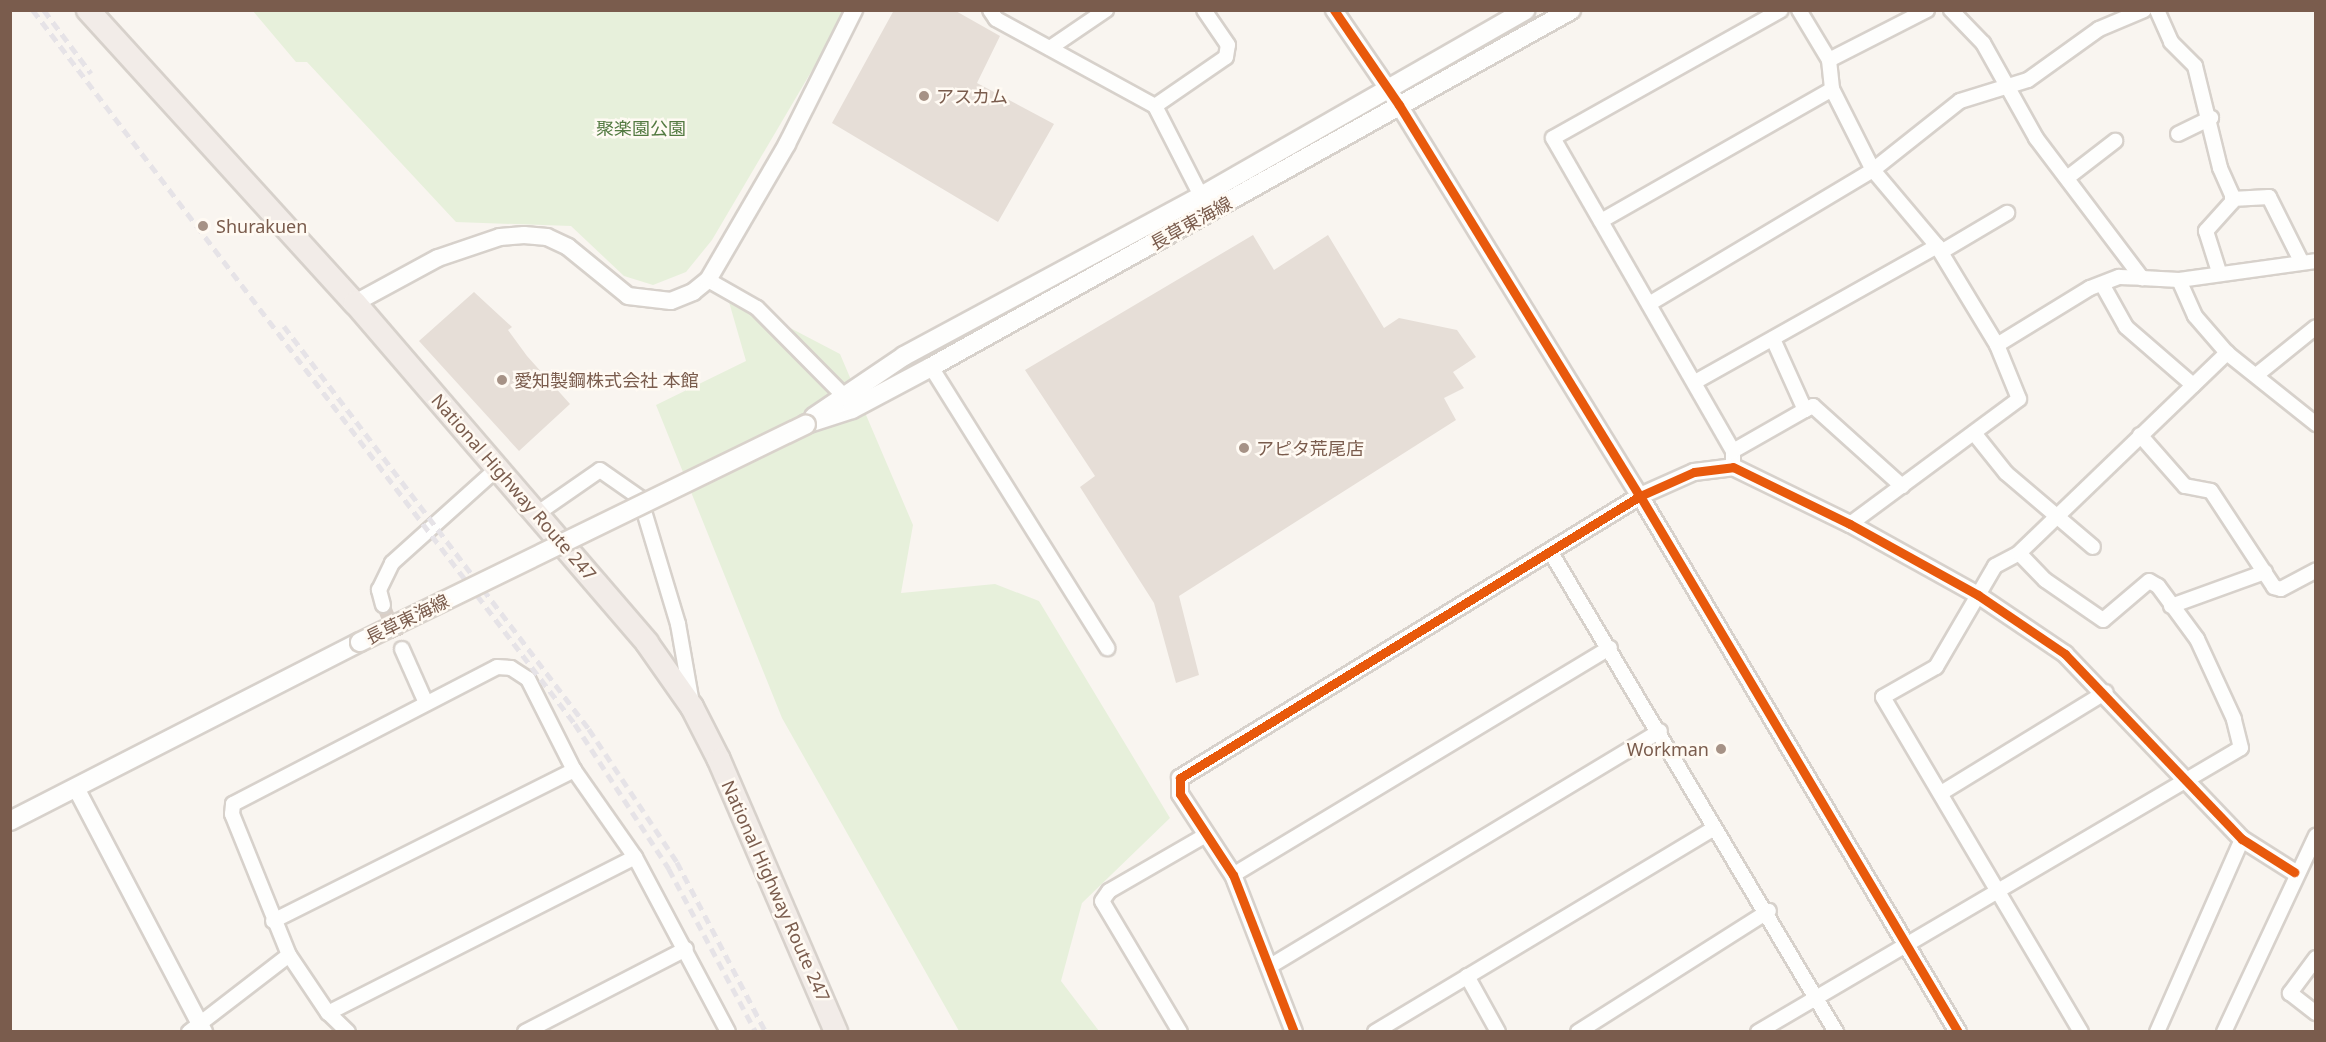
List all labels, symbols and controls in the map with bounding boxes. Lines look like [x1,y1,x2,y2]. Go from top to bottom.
place label: アスカム [936,85,1008,107]
marker: アスカム [917,89,931,103]
park label: 聚楽園公園 [596,117,686,139]
street label: 長草東海線 [1146,192,1236,254]
place label: Shurakuen [216,215,307,237]
marker: Shurakuen [194,217,212,235]
place label: 愛知製鋼株式会社 本館 [514,369,699,391]
marker: 愛知製鋼株式会社 本館 [495,373,509,387]
street label: National Highway Route 247 [427,389,601,585]
place label: アピタ荒尾店 [1256,437,1364,459]
marker: アピタ荒尾店 [1237,441,1251,455]
street label: 長草東海線 [362,590,452,648]
place label: Workman [1627,738,1709,760]
marker: Workman [1714,742,1728,756]
street label: National Highway Route 247 [717,777,835,1005]

